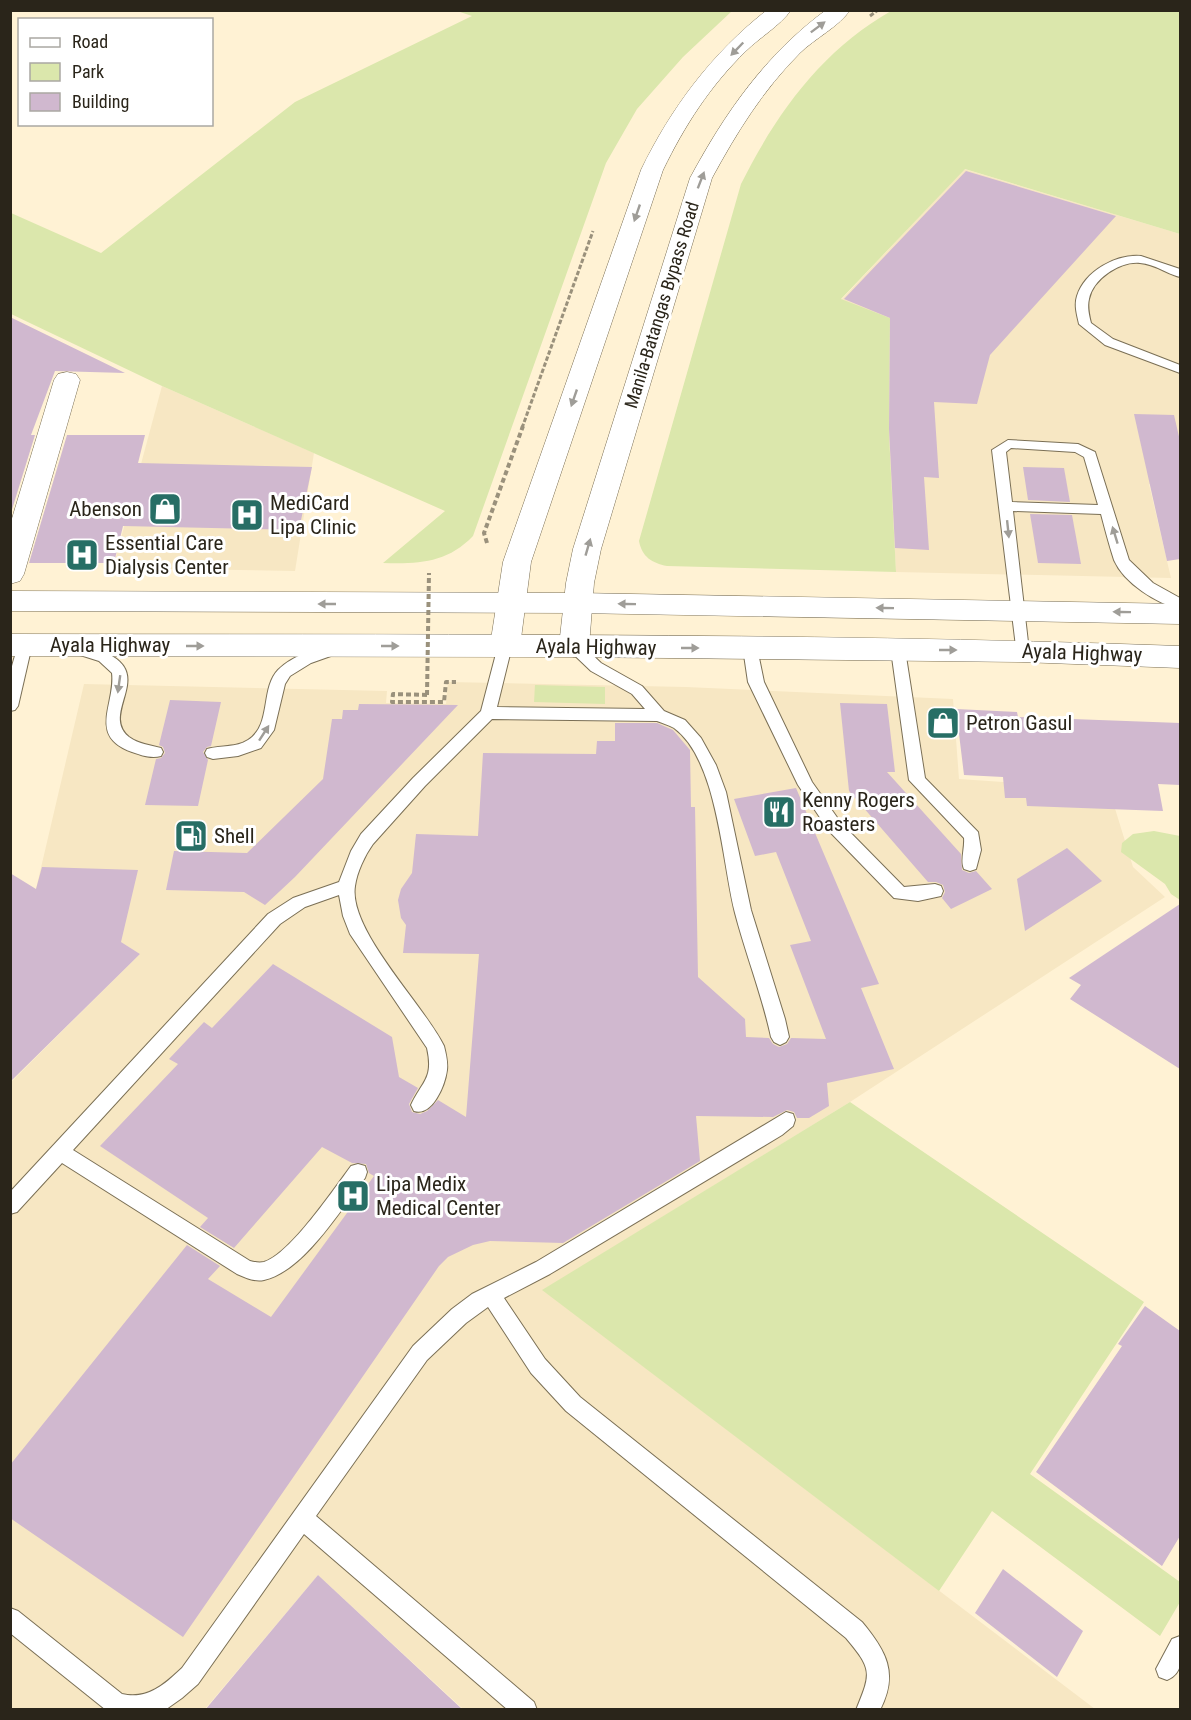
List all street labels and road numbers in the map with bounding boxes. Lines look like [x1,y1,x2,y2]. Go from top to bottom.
street label: Manila-Batangas Bypass Road [620,199,703,411]
street label: Ayala Highway [50,633,171,657]
street label: Ayala Highway [536,634,657,660]
street label: Ayala Highway [1021,639,1143,667]

